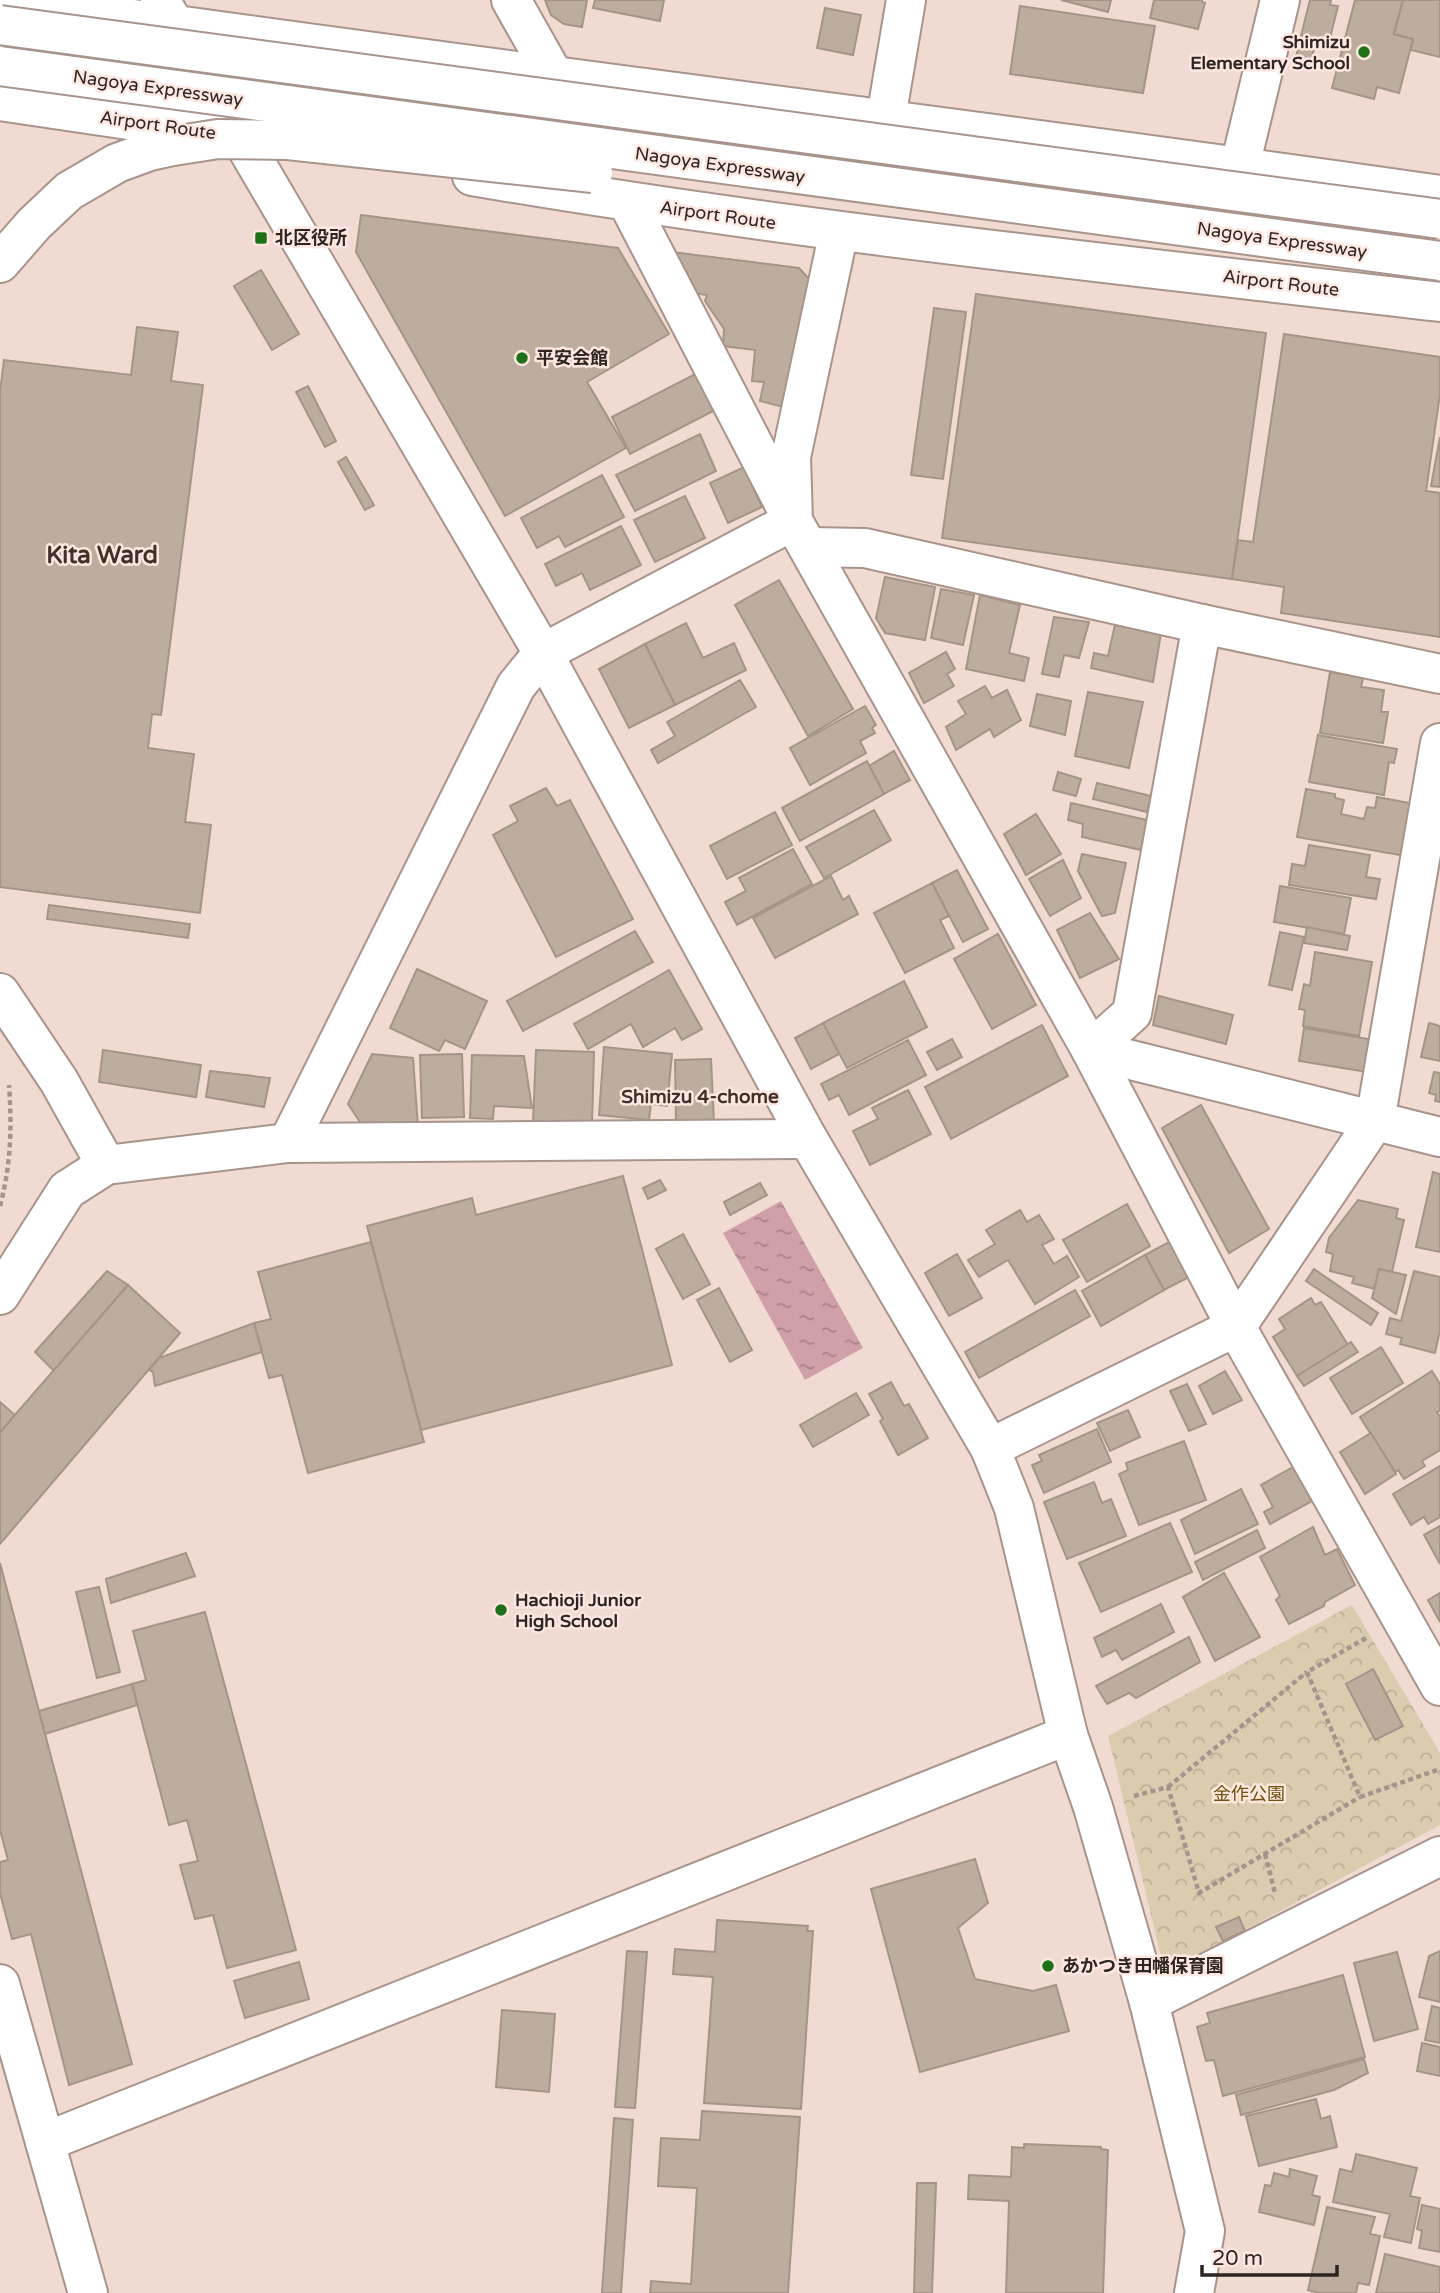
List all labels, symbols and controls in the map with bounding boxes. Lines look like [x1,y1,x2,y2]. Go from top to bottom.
place label: Shimizu Elementary School [1190,31,1350,74]
marker: Shimizu Elementary School [1356,44,1372,60]
street label: Nagoya Expressway [72,65,245,111]
street label: Airport Route [98,106,218,144]
street label: Nagoya Expressway [634,142,807,188]
street label: Airport Route [658,196,778,234]
street label: Nagoya Expressway [1196,217,1369,263]
place label: 北区役所 [275,227,347,249]
marker: 北区役所 [253,230,269,246]
street label: Airport Route [1222,265,1340,301]
place label: 平安会館 [536,347,608,369]
marker: 平安会館 [514,350,530,366]
district label: Kita Ward [46,541,158,570]
district label: Shimizu 4-chome [621,1086,779,1108]
place label: Hachioji Junior High School [515,1589,642,1632]
marker: Hachioji Junior High School [493,1602,509,1618]
park label: 金作公園 [1213,1783,1285,1805]
place label: あかつき田幡保育園 [1062,1955,1224,1977]
marker: あかつき田幡保育園 [1040,1958,1056,1974]
scale bar [1202,2234,1337,2278]
text: 20 m [1212,2246,1263,2271]

